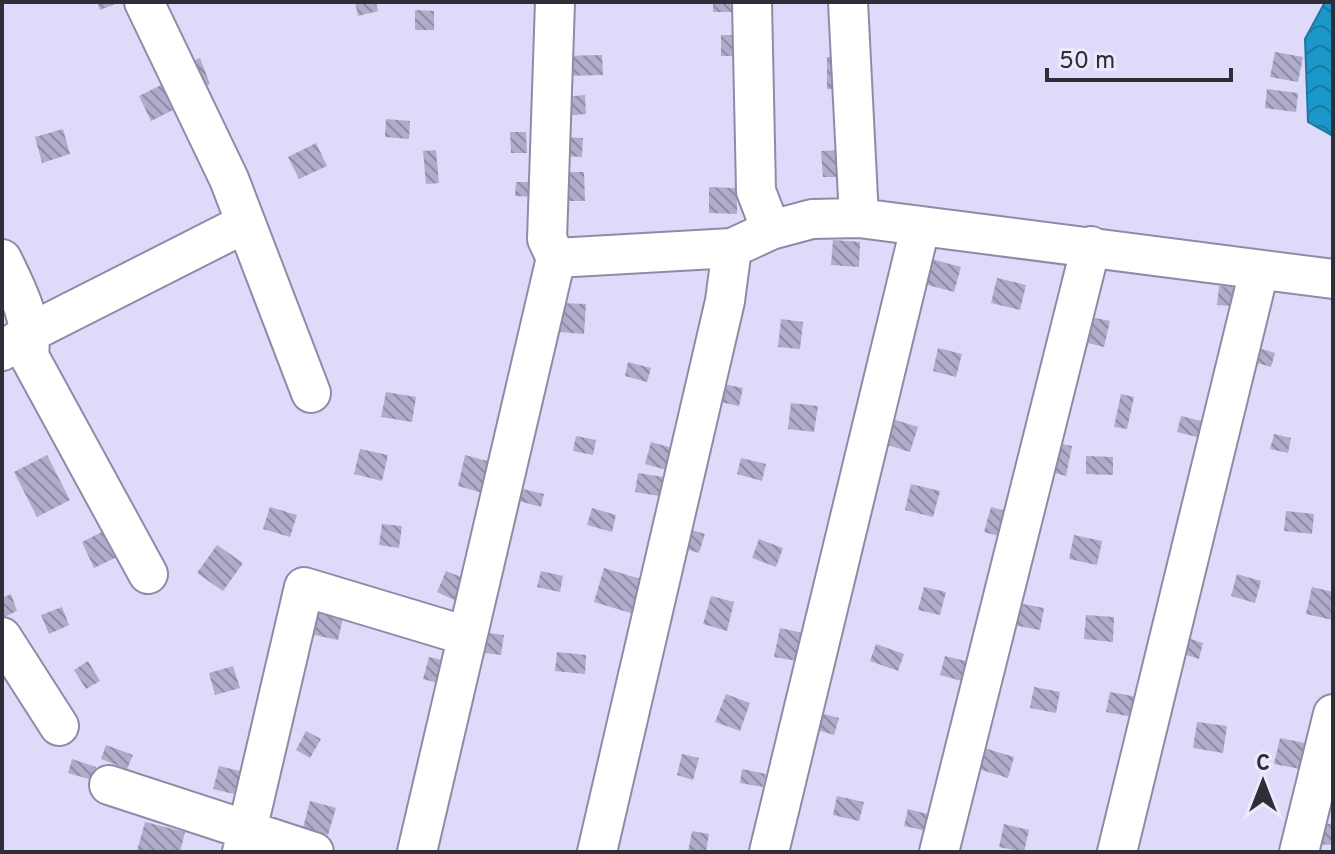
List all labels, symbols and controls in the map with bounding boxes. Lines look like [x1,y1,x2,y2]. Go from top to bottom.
scale bar [1047,32,1231,82]
text: 50 m [1059,47,1115,77]
north arrow [1223,742,1303,822]
text: С [1256,751,1270,778]

